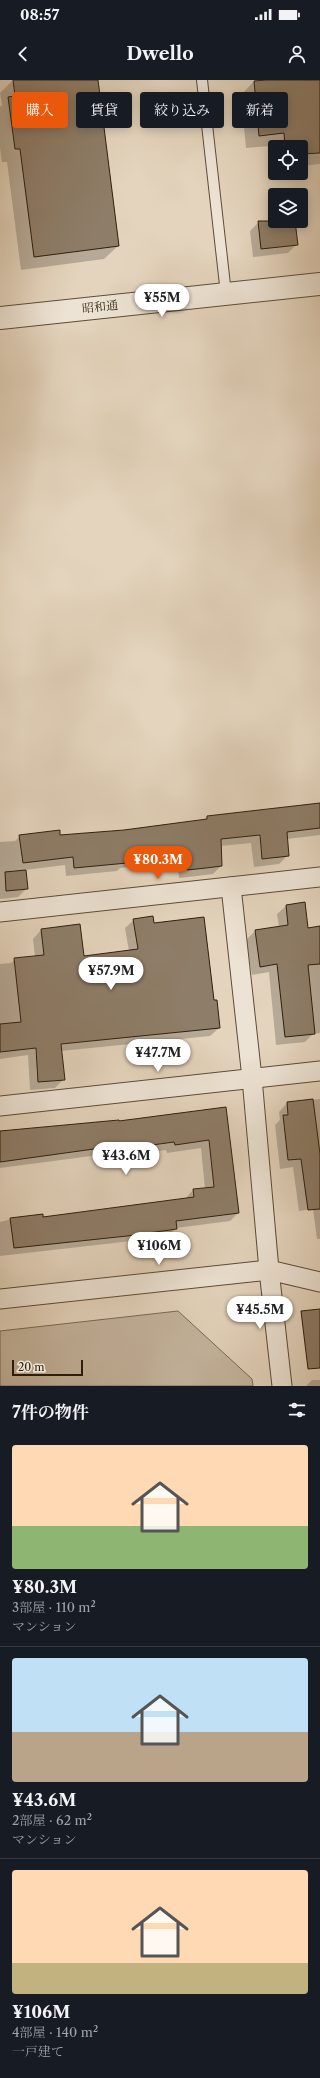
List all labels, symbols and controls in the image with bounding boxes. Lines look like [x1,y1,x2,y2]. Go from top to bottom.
text: 08:57 [20,5,59,24]
icon: back [12,43,34,65]
text: Dwello [126,43,194,65]
icon: person [286,43,308,65]
chip: 購入 [12,92,68,128]
chip: 賃貸 [76,92,132,128]
chip: 絞り込み [140,92,224,128]
chip: 新着 [232,92,288,128]
map controls [268,140,308,228]
button: locate [268,140,308,180]
button: layers [268,188,308,228]
pin: ¥55M [138,284,186,318]
text: ¥55M [143,289,181,305]
street label: 昭和通 [81,297,119,316]
pin: ¥80.3M [125,846,191,880]
text: ¥80.3M [133,851,183,867]
pin: ¥57.9M [78,957,144,991]
text: ¥57.9M [87,962,135,978]
pin: ¥47.7M [125,1039,191,1073]
text: ¥47.7M [135,1044,181,1060]
pin: ¥43.6M [93,1142,159,1176]
text: ¥43.6M [101,1147,151,1163]
pin: ¥106M [131,1232,187,1266]
text: ¥106M [137,1237,181,1253]
pin: ¥45.5M [227,1296,293,1330]
text: ¥45.5M [236,1301,284,1317]
scale bar [12,1358,83,1377]
text: 20 m [18,1360,44,1374]
icon: filters [286,1399,308,1421]
text: 7件の物件 [12,1402,89,1422]
icon: home [124,1471,196,1543]
text: ¥80.3M [12,1577,77,1597]
text: 3部屋 · 110 m² [12,1599,96,1615]
text: マンション [12,1618,76,1634]
icon: home [124,1684,196,1756]
text: ¥43.6M [12,1790,76,1810]
text: 2部屋 · 62 m² [12,1812,92,1828]
text: マンション [12,1831,76,1847]
icon: home [124,1896,196,1968]
text: ¥106M [12,2002,70,2022]
text: 4部屋 · 140 m² [12,2024,98,2040]
text: 一戸建て [12,2043,64,2059]

